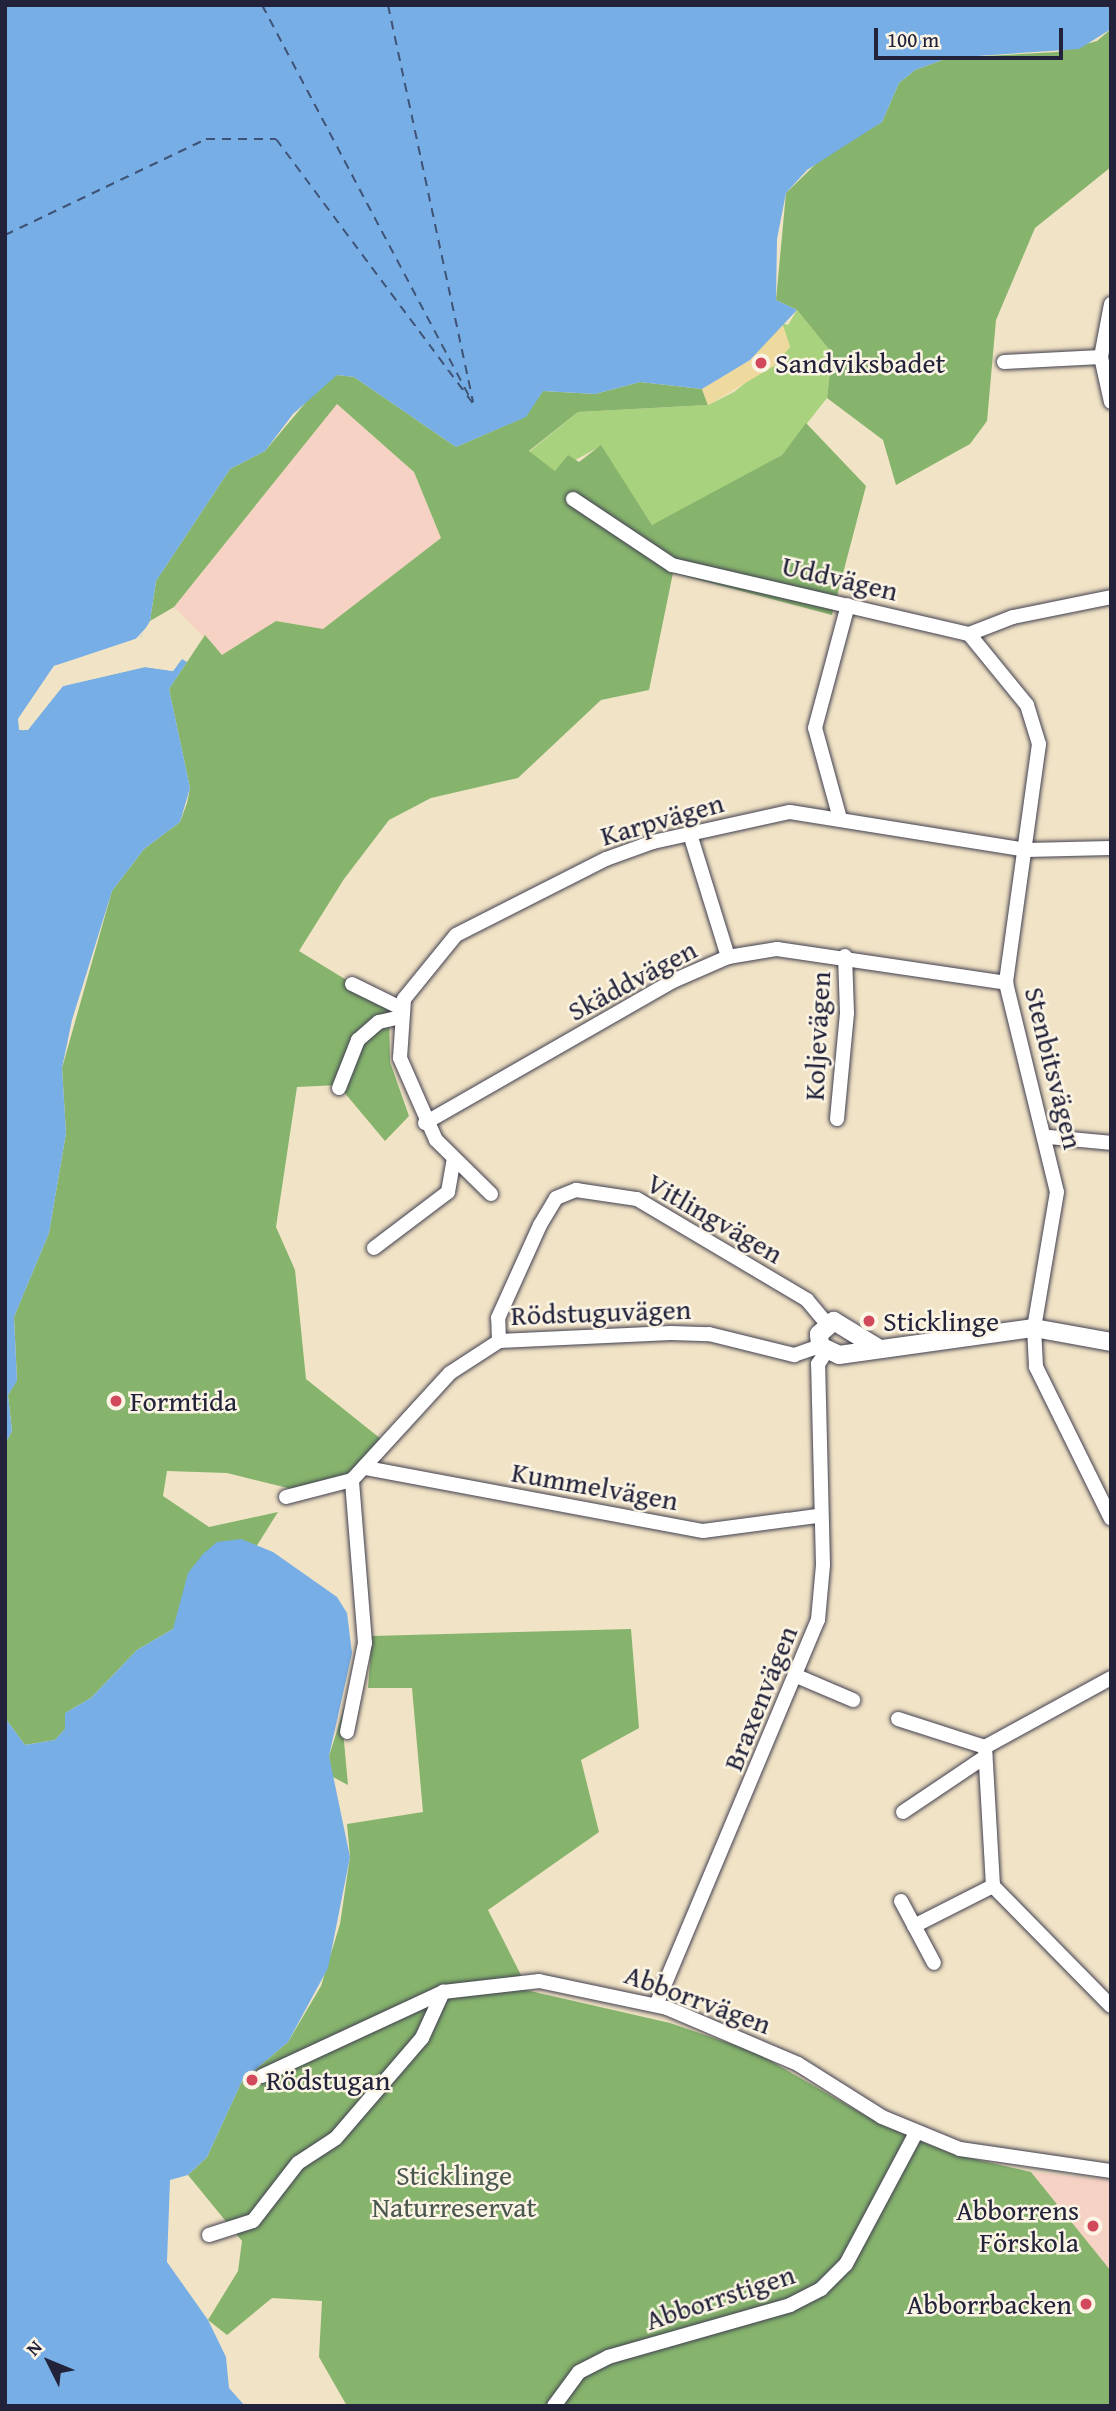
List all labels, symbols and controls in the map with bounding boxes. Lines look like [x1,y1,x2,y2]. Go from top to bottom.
scale bar [878,14,1067,58]
text: 100 m [887,24,939,55]
place label: Sandviksbadet [775,346,945,380]
marker: Sandviksbadet [753,355,769,371]
street label: Uddvägen [779,548,901,608]
street label: Karpvägen [597,785,727,853]
street label: Skäddvägen [562,932,702,1028]
street label: Koljevägen [797,971,837,1101]
street label: Stenbitsvägen [1018,984,1090,1152]
street label: Vitlingvägen [641,1166,789,1270]
street label: Rödstuguvägen [510,1292,692,1332]
place label: Sticklinge [883,1304,999,1338]
marker: Sticklinge [861,1313,877,1329]
place label: Formtida [130,1384,237,1418]
marker: Formtida [108,1393,124,1409]
street label: Kummelvägen [509,1455,681,1517]
street label: Braxenvägen [716,1621,804,1775]
street label: Abborrvägen [620,1957,776,2041]
place label: Rödstugan [266,2063,390,2097]
marker: Rödstugan [244,2072,260,2088]
park label: Sticklinge Naturreservat [372,2158,536,2224]
place label: Abborrens Förskola [956,2193,1079,2259]
marker: Abborrens Förskola [1085,2218,1101,2234]
street label: Abborrstigen [641,2257,799,2337]
place label: Abborrbacken [906,2287,1072,2321]
marker: Abborrbacken [1078,2296,1094,2312]
north arrow [14,2327,84,2397]
text: N [19,2333,48,2362]

